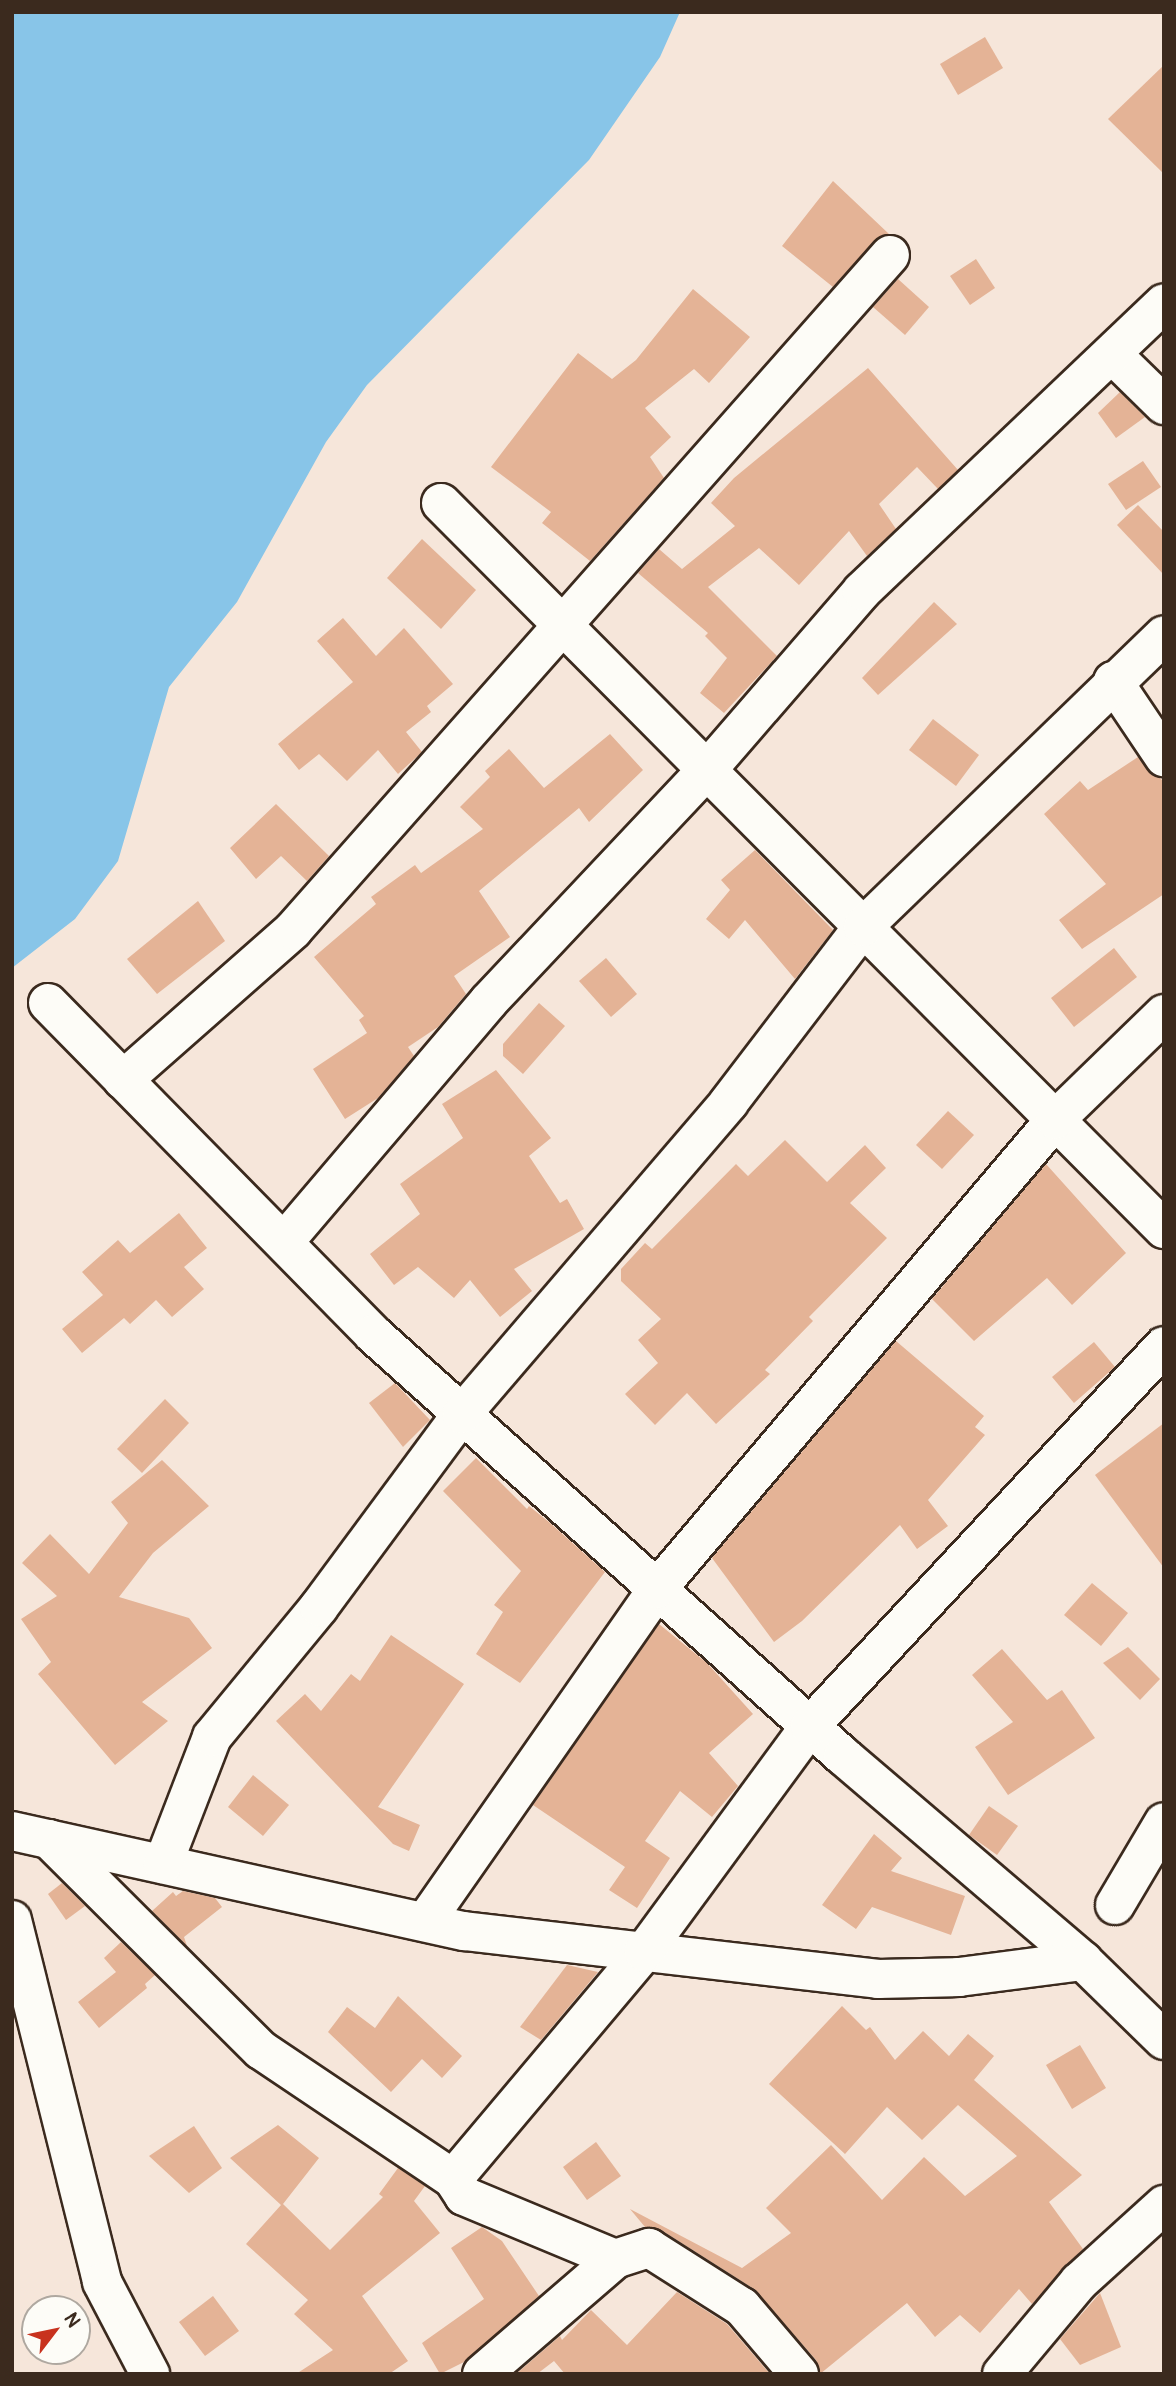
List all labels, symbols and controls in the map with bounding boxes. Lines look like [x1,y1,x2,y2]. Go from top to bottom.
north arrow [21,2295,91,2365]
text: N [59,2308,86,2332]

